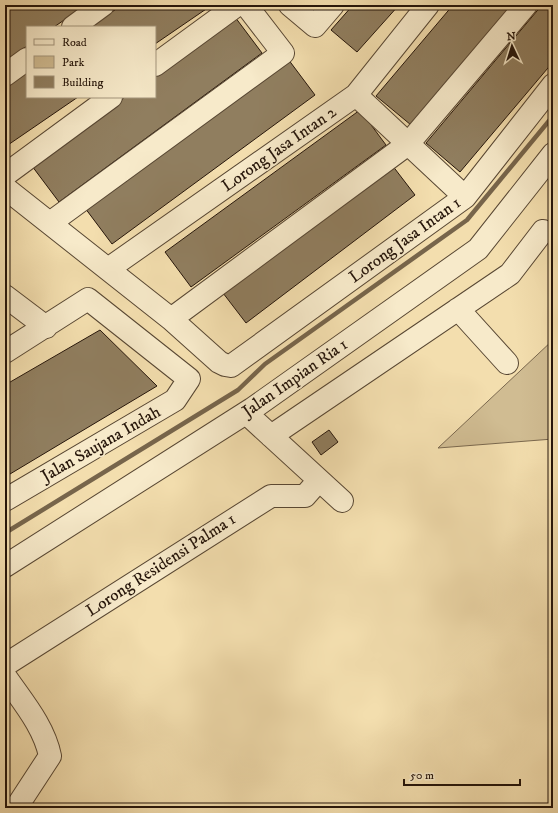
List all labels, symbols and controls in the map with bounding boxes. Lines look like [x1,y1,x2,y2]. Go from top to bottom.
legend [26,26,156,98]
north arrow [492,26,532,66]
text: N [506,30,516,44]
text: Road [62,35,87,50]
text: Park [62,55,84,70]
text: Building [62,75,103,90]
street label: Lorong Jasa Intan 2 [217,101,341,197]
street label: Lorong Jasa Intan 1 [345,192,465,288]
street label: Jalan Impian Ria 1 [236,333,352,424]
street label: Jalan Saujana Indah [36,401,165,488]
street label: Lorong Residensi Palma 1 [82,508,240,622]
scale bar [404,761,520,787]
text: 50 m [410,768,434,783]

